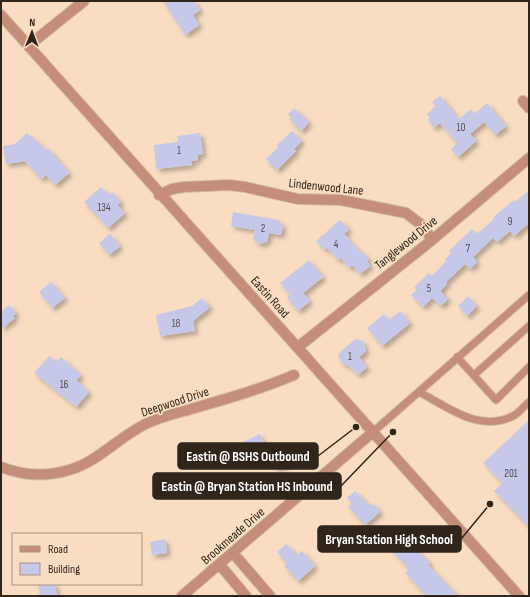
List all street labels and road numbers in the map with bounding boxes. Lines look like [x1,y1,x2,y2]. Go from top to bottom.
street label: Lindenwood Lane [288,175,364,199]
street label: Tanglewood Drive [371,213,441,273]
street label: Eastin Road [247,273,293,321]
street label: Deepwood Drive [139,384,211,420]
street label: Brookmeade Drive [198,504,268,568]

